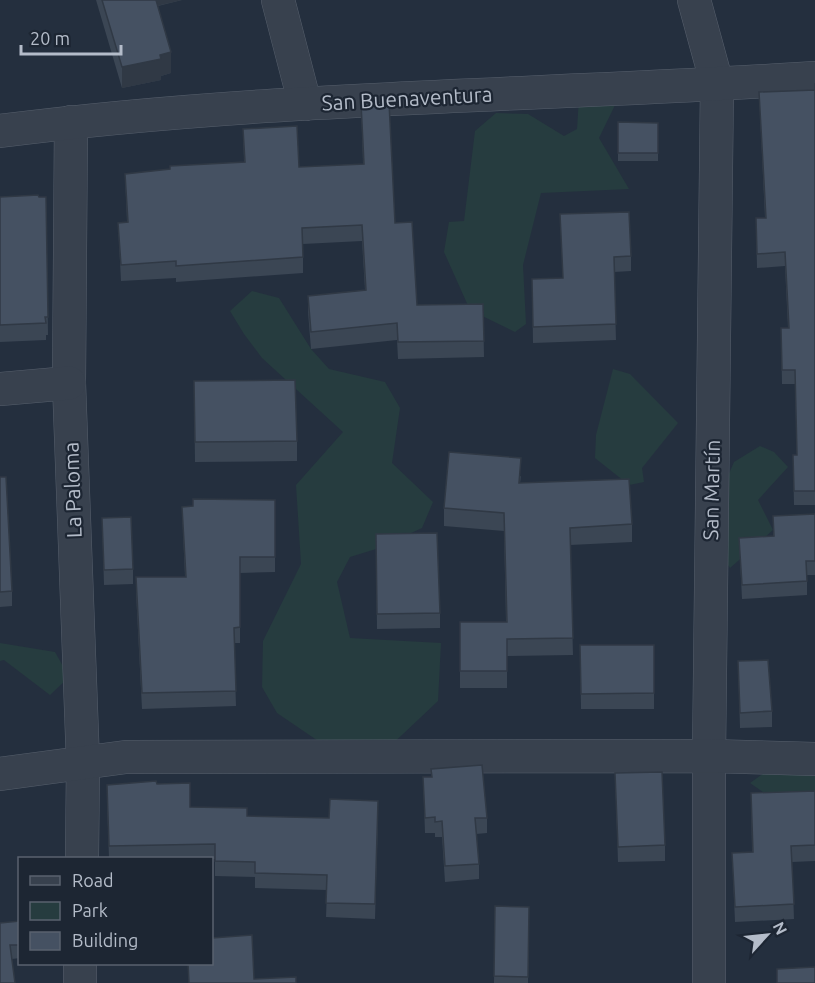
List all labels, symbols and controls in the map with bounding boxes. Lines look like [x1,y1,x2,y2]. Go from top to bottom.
scale bar [21,18,122,56]
text: 20 m [30,28,70,48]
street label: San Buenaventura [321,82,493,114]
street label: San Martín [698,439,724,541]
street label: La Paloma [58,442,86,539]
legend [18,857,213,965]
text: Road [72,870,114,890]
text: Park [72,900,108,920]
north arrow [737,905,797,965]
text: N [770,919,791,938]
text: Building [72,930,138,950]

